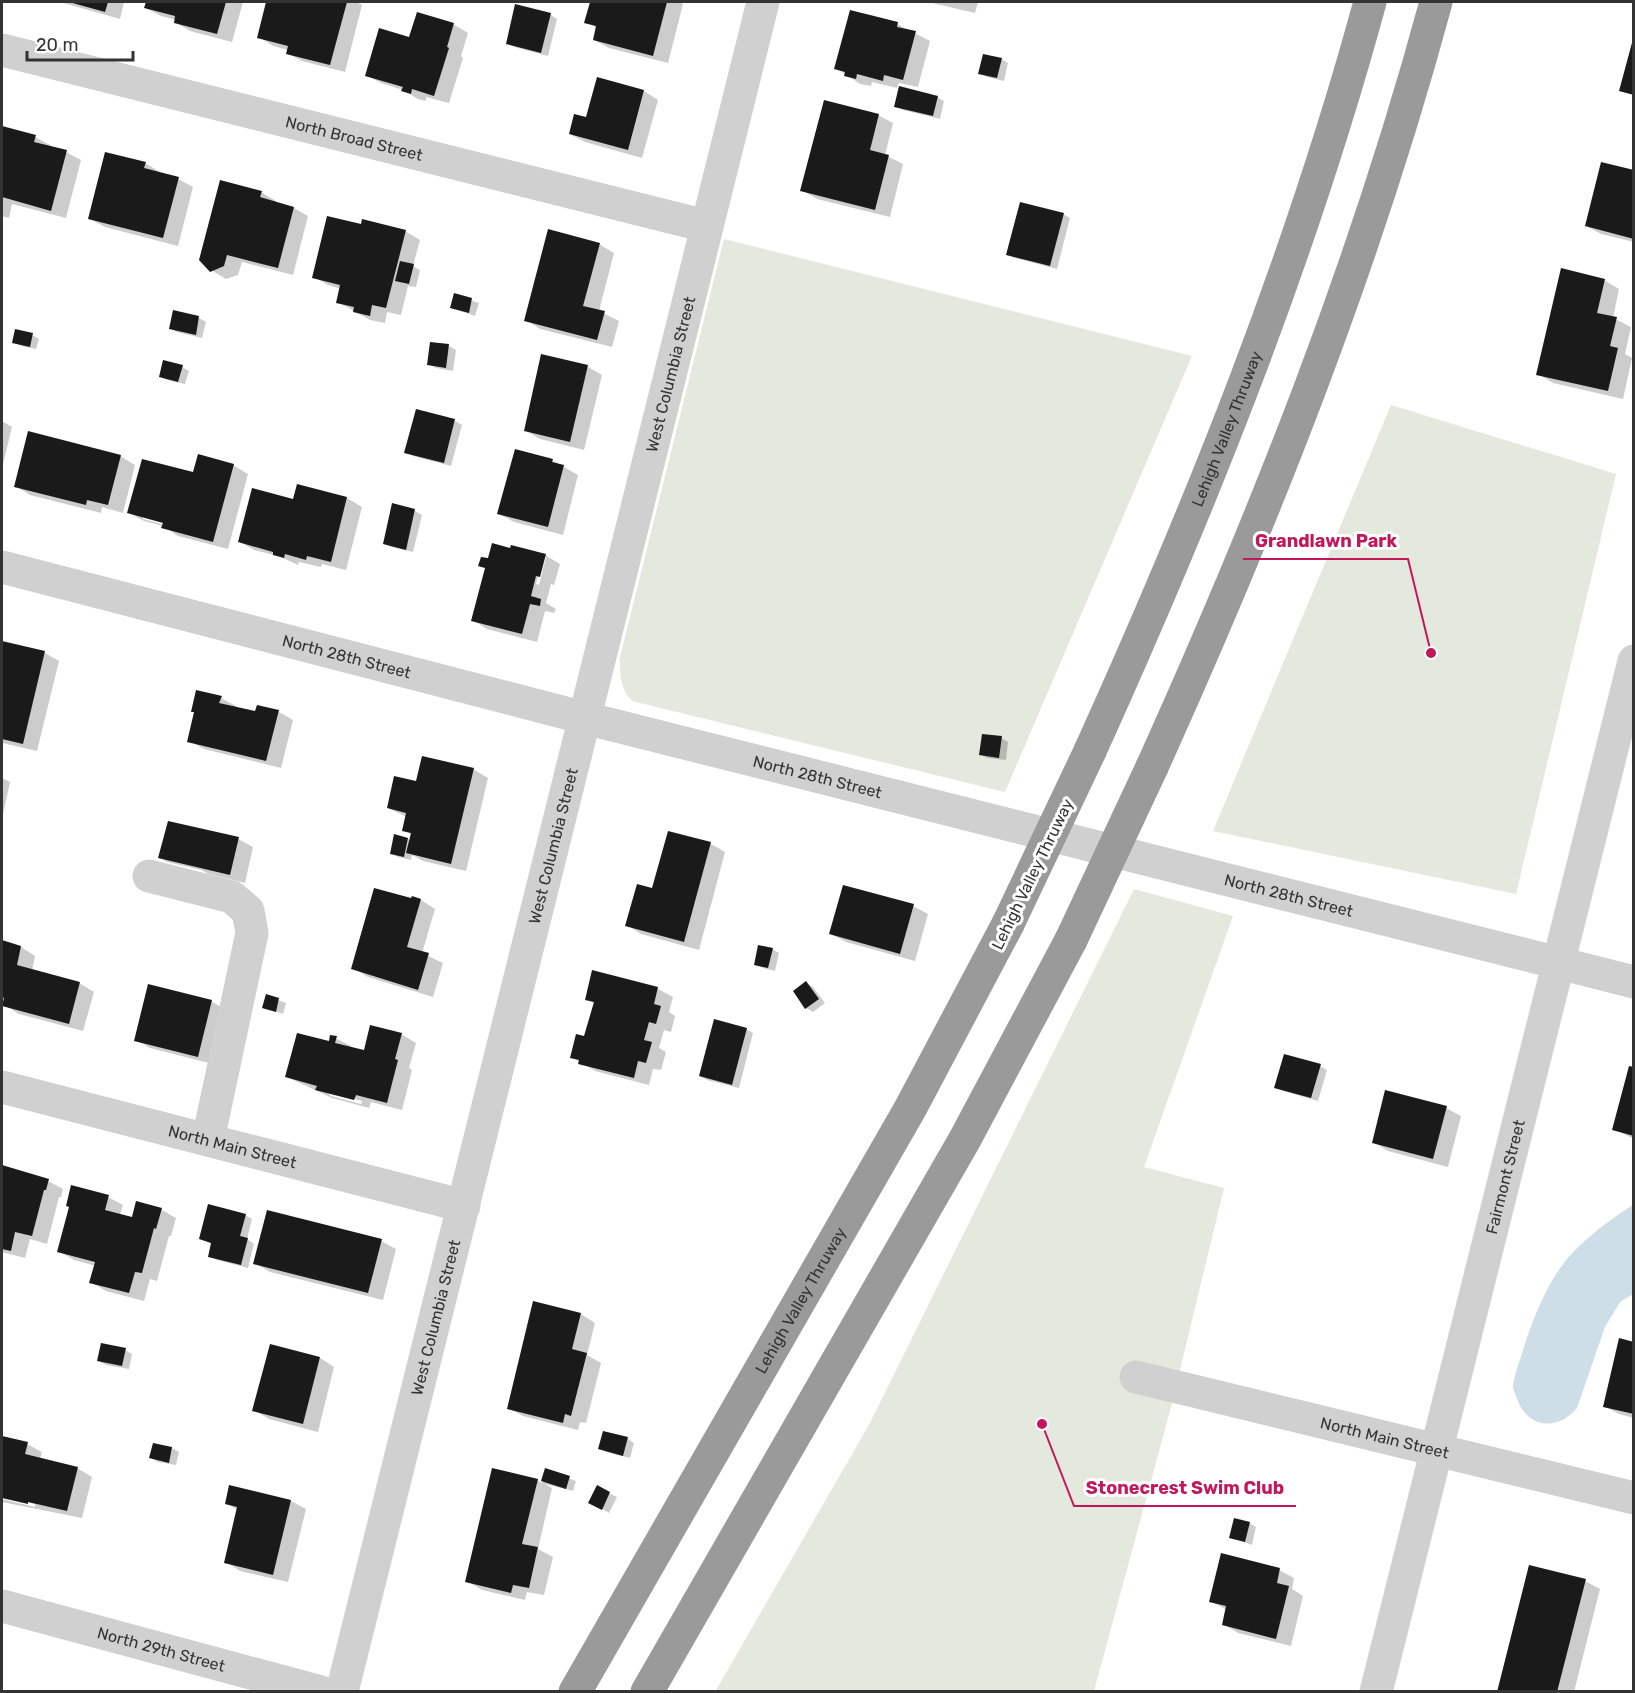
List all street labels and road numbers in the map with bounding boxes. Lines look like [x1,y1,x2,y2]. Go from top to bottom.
street label: North Broad Street [283,112,425,165]
street label: West Columbia Street [642,295,699,454]
street label: Lehigh Valley Thruway [1188,348,1266,510]
street label: North 28th Street [280,631,413,683]
street label: North 28th Street [751,752,884,802]
street label: West Columbia Street [525,766,582,926]
street label: Lehigh Valley Thruway [988,796,1077,953]
street label: North 28th Street [1222,870,1355,921]
street label: Fairmont Street [1482,1118,1529,1236]
street label: North Main Street [166,1121,298,1172]
street label: Lehigh Valley Thruway [751,1224,850,1377]
street label: West Columbia Street [407,1238,464,1397]
street label: North Main Street [1318,1413,1451,1463]
street label: North 29th Street [95,1623,227,1676]

